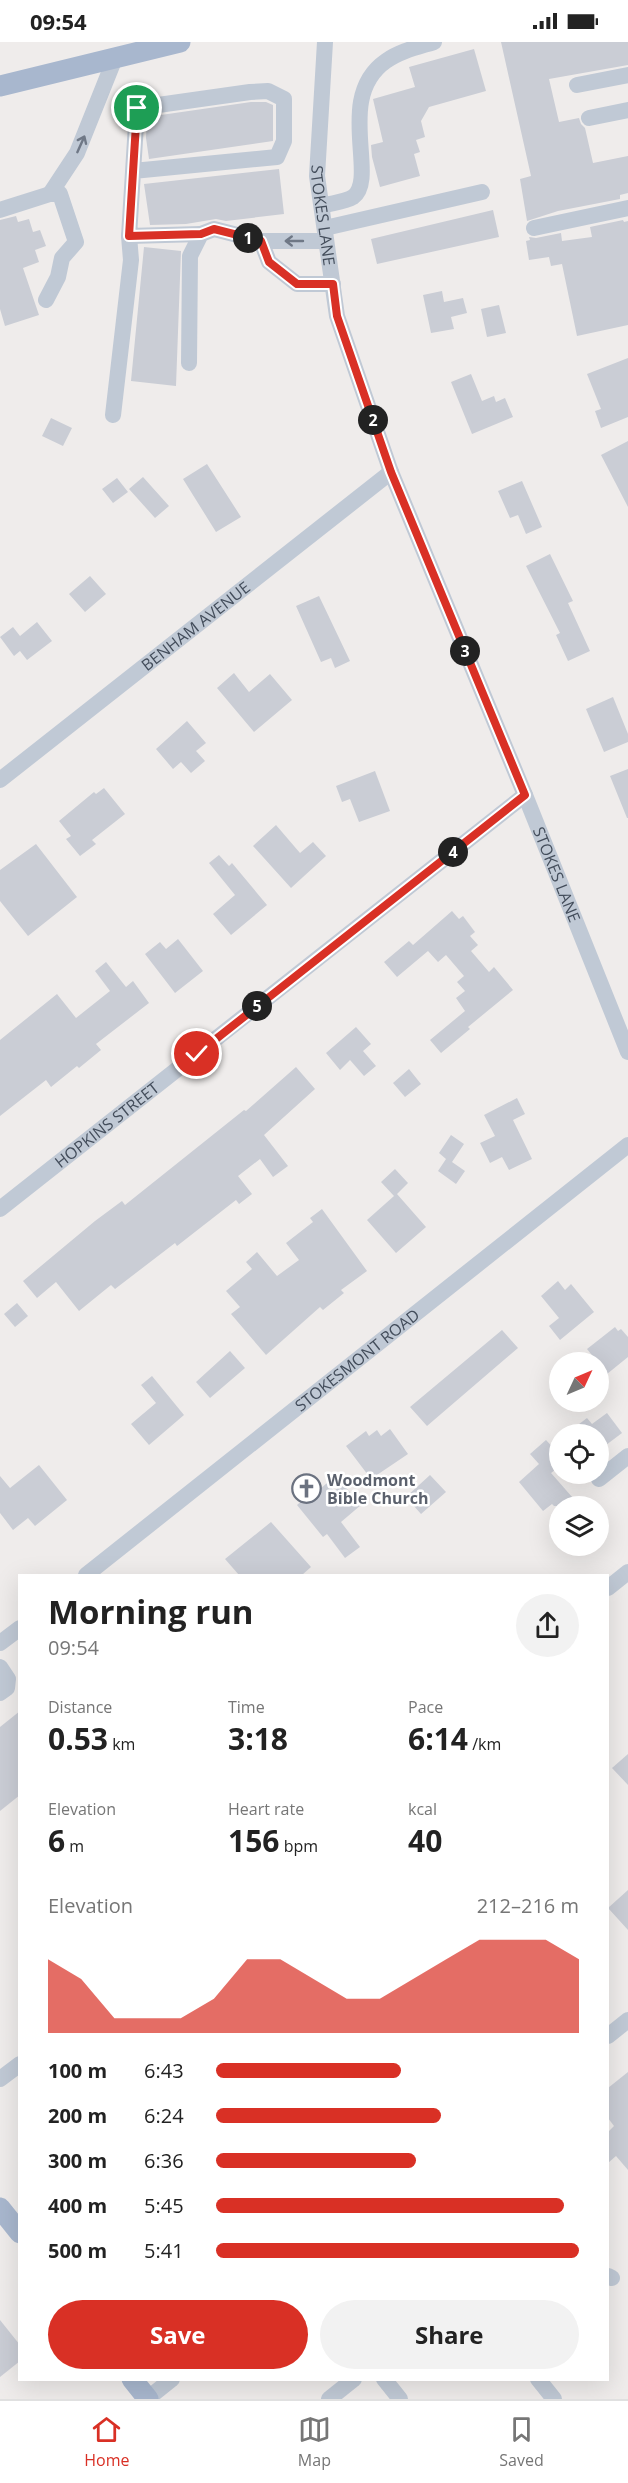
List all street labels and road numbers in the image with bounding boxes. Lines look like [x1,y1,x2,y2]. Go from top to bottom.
street label: STOKES LANE [306,165,341,267]
street label: BENHAM AVENUE [137,576,255,676]
street label: STOKES LANE [528,823,586,925]
street label: HOPKINS STREET [50,1077,164,1173]
street label: STOKESMONT ROAD [290,1304,424,1416]

